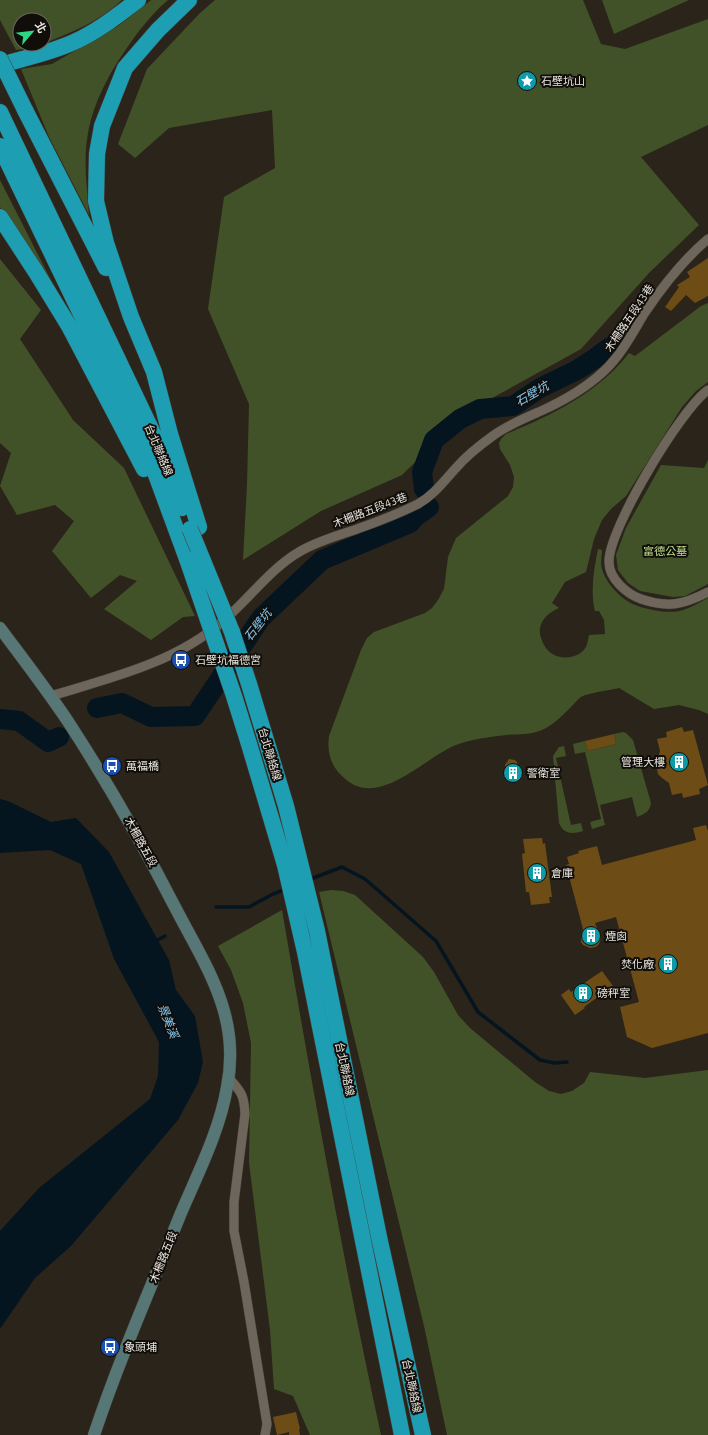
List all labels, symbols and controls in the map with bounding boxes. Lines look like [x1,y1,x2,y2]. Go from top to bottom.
north arrow [12,12,52,52]
text: 北 [33,20,49,35]
place icon: 石壁坑山 [516,70,538,92]
place label: 石壁坑山 [541,75,585,87]
street label: 木柵路五段43巷 [602,282,656,354]
water label: 石壁坑 [513,378,552,408]
street label: 台北聯絡線 [143,422,175,478]
street label: 木柵路五段43巷 [331,490,409,530]
park label: 富德公墓 [643,545,687,557]
water label: 石壁坑 [241,605,275,643]
bus stop icon: 石壁坑福德宮 [170,649,192,671]
place label: 石壁坑福德宮 [195,654,261,666]
street label: 台北聯絡線 [256,726,284,782]
building icon: 管理大樓 [668,751,690,773]
bus stop icon: 萬福橋 [101,755,123,777]
place label: 管理大樓 [621,756,665,768]
place label: 萬福橋 [126,760,159,772]
building icon: 警衛室 [502,762,524,784]
place label: 警衛室 [527,767,560,779]
street label: 木柵路五段 [122,815,160,869]
building icon: 倉庫 [526,862,548,884]
place label: 倉庫 [551,867,573,879]
building icon: 煙囪 [580,925,602,947]
place label: 煙囪 [605,930,627,942]
building icon: 焚化廠 [657,953,679,975]
place label: 焚化廠 [621,958,654,970]
building icon: 磅秤室 [572,982,594,1004]
place label: 磅秤室 [597,987,630,999]
water label: 景美溪 [156,1002,182,1042]
street label: 台北聯絡線 [333,1041,357,1097]
street label: 木柵路五段 [147,1229,179,1285]
bus stop icon: 象頭埔 [99,1336,121,1358]
place label: 象頭埔 [124,1341,157,1353]
street label: 台北聯絡線 [400,1358,424,1414]

